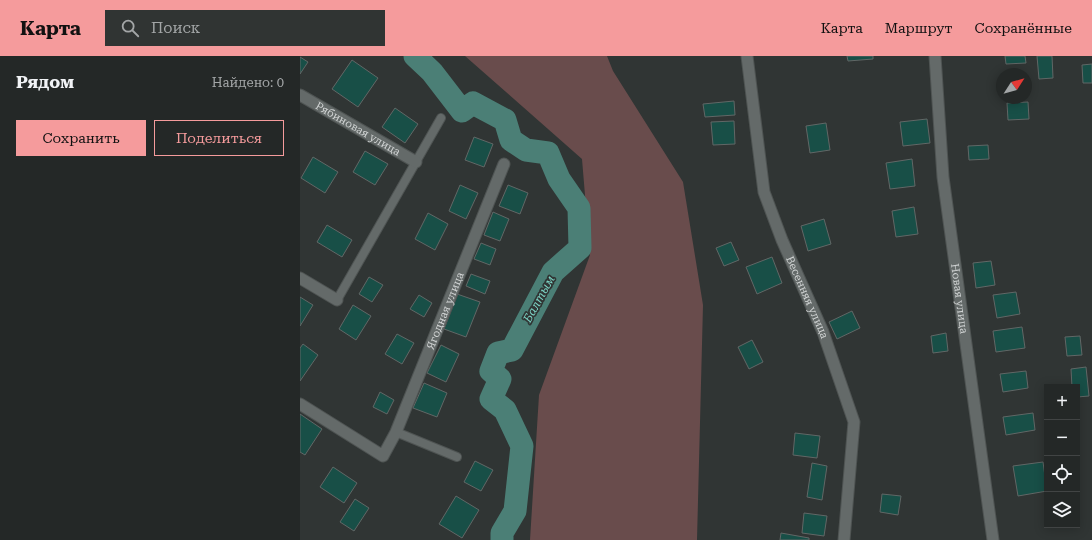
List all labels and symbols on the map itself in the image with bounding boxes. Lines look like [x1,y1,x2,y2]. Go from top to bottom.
north arrow [996,68,1032,104]
street label: Рябиновая улица [313,99,403,159]
street label: Весенняя улица [783,254,831,340]
street label: Новая улица [948,263,971,335]
street label: Ягодная улица [424,270,467,352]
water label: Балтым [520,273,558,326]

